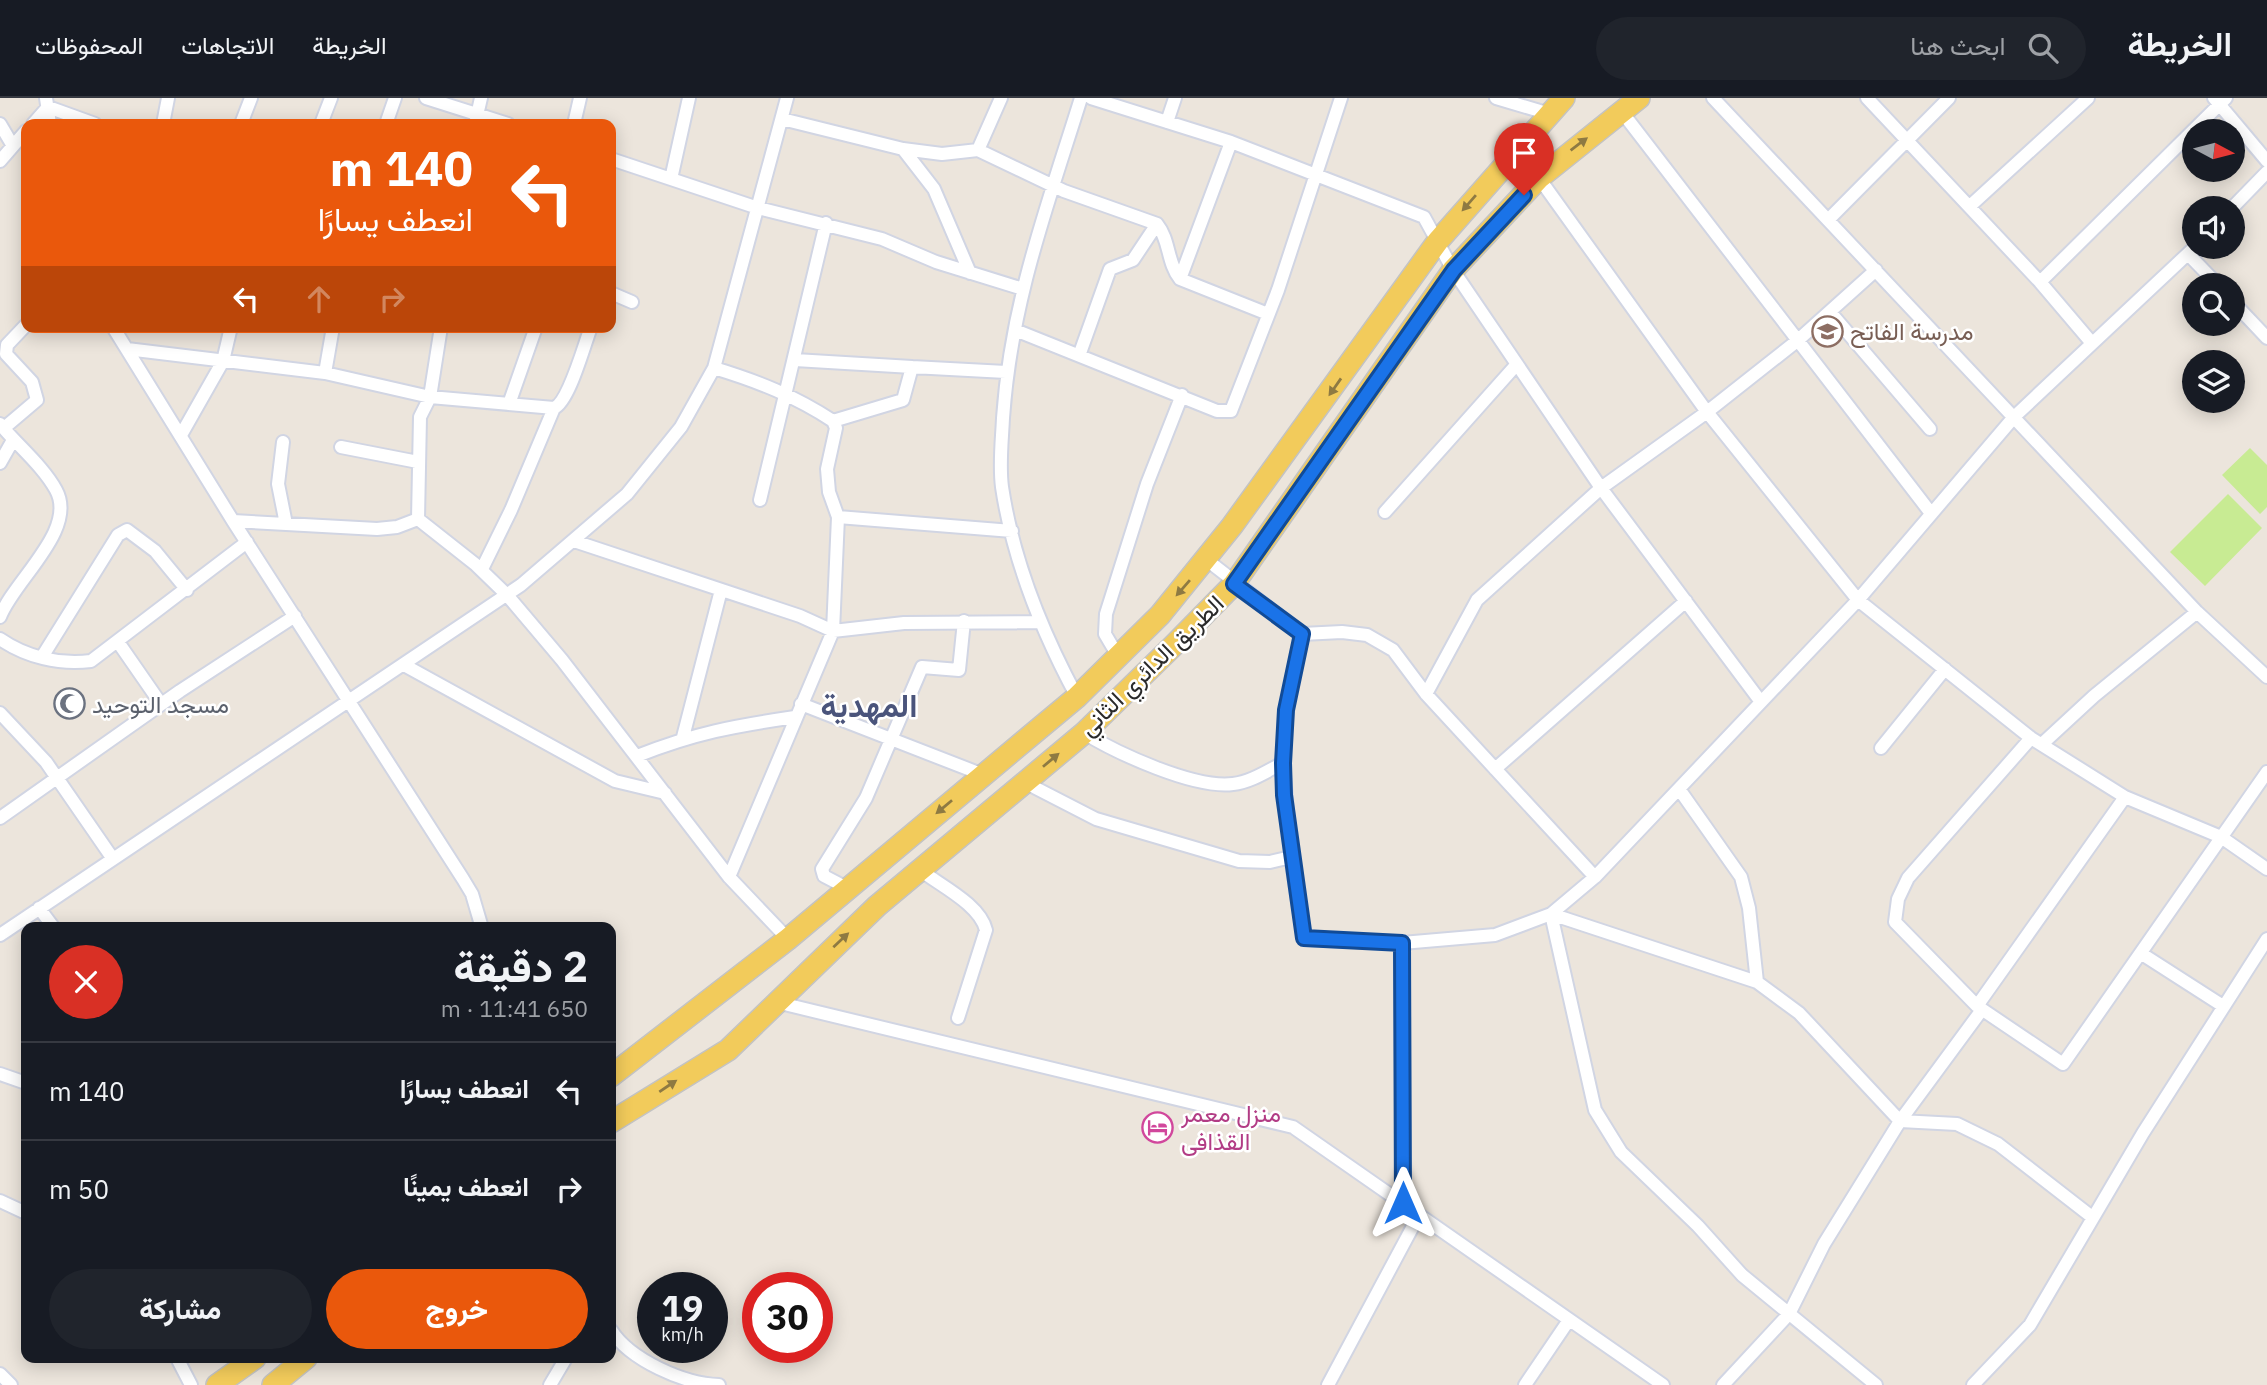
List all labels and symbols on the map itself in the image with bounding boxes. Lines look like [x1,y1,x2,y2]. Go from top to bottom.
north arrow [2182,119,2245,182]
pin [1494,123,1554,195]
one-way arrow [1570,137,1589,151]
one-way arrow [1462,194,1478,211]
school or university icon: مدرسة الفاتح [1810,314,1844,348]
place label: مدرسة الفاتح [1850,315,1974,349]
one-way arrow [1328,378,1342,396]
one-way arrow [1176,579,1191,596]
street label: الطريق الدائري الثاني [1072,588,1233,745]
district label: المهدية [821,684,917,726]
mosque icon: مسجد التوحيد [52,687,86,721]
place label: مسجد التوحيد [92,688,229,720]
one-way arrow [1042,752,1060,768]
one-way arrow [935,799,953,815]
one-way arrow [832,932,849,948]
one-way arrow [659,1079,678,1092]
place label: منزل معمر القذافى [1180,1097,1281,1157]
hotel icon: منزل معمر القذافى [1141,1110,1175,1144]
position arrow [1366,1166,1440,1240]
speed limit sign: 30 [742,1272,833,1363]

